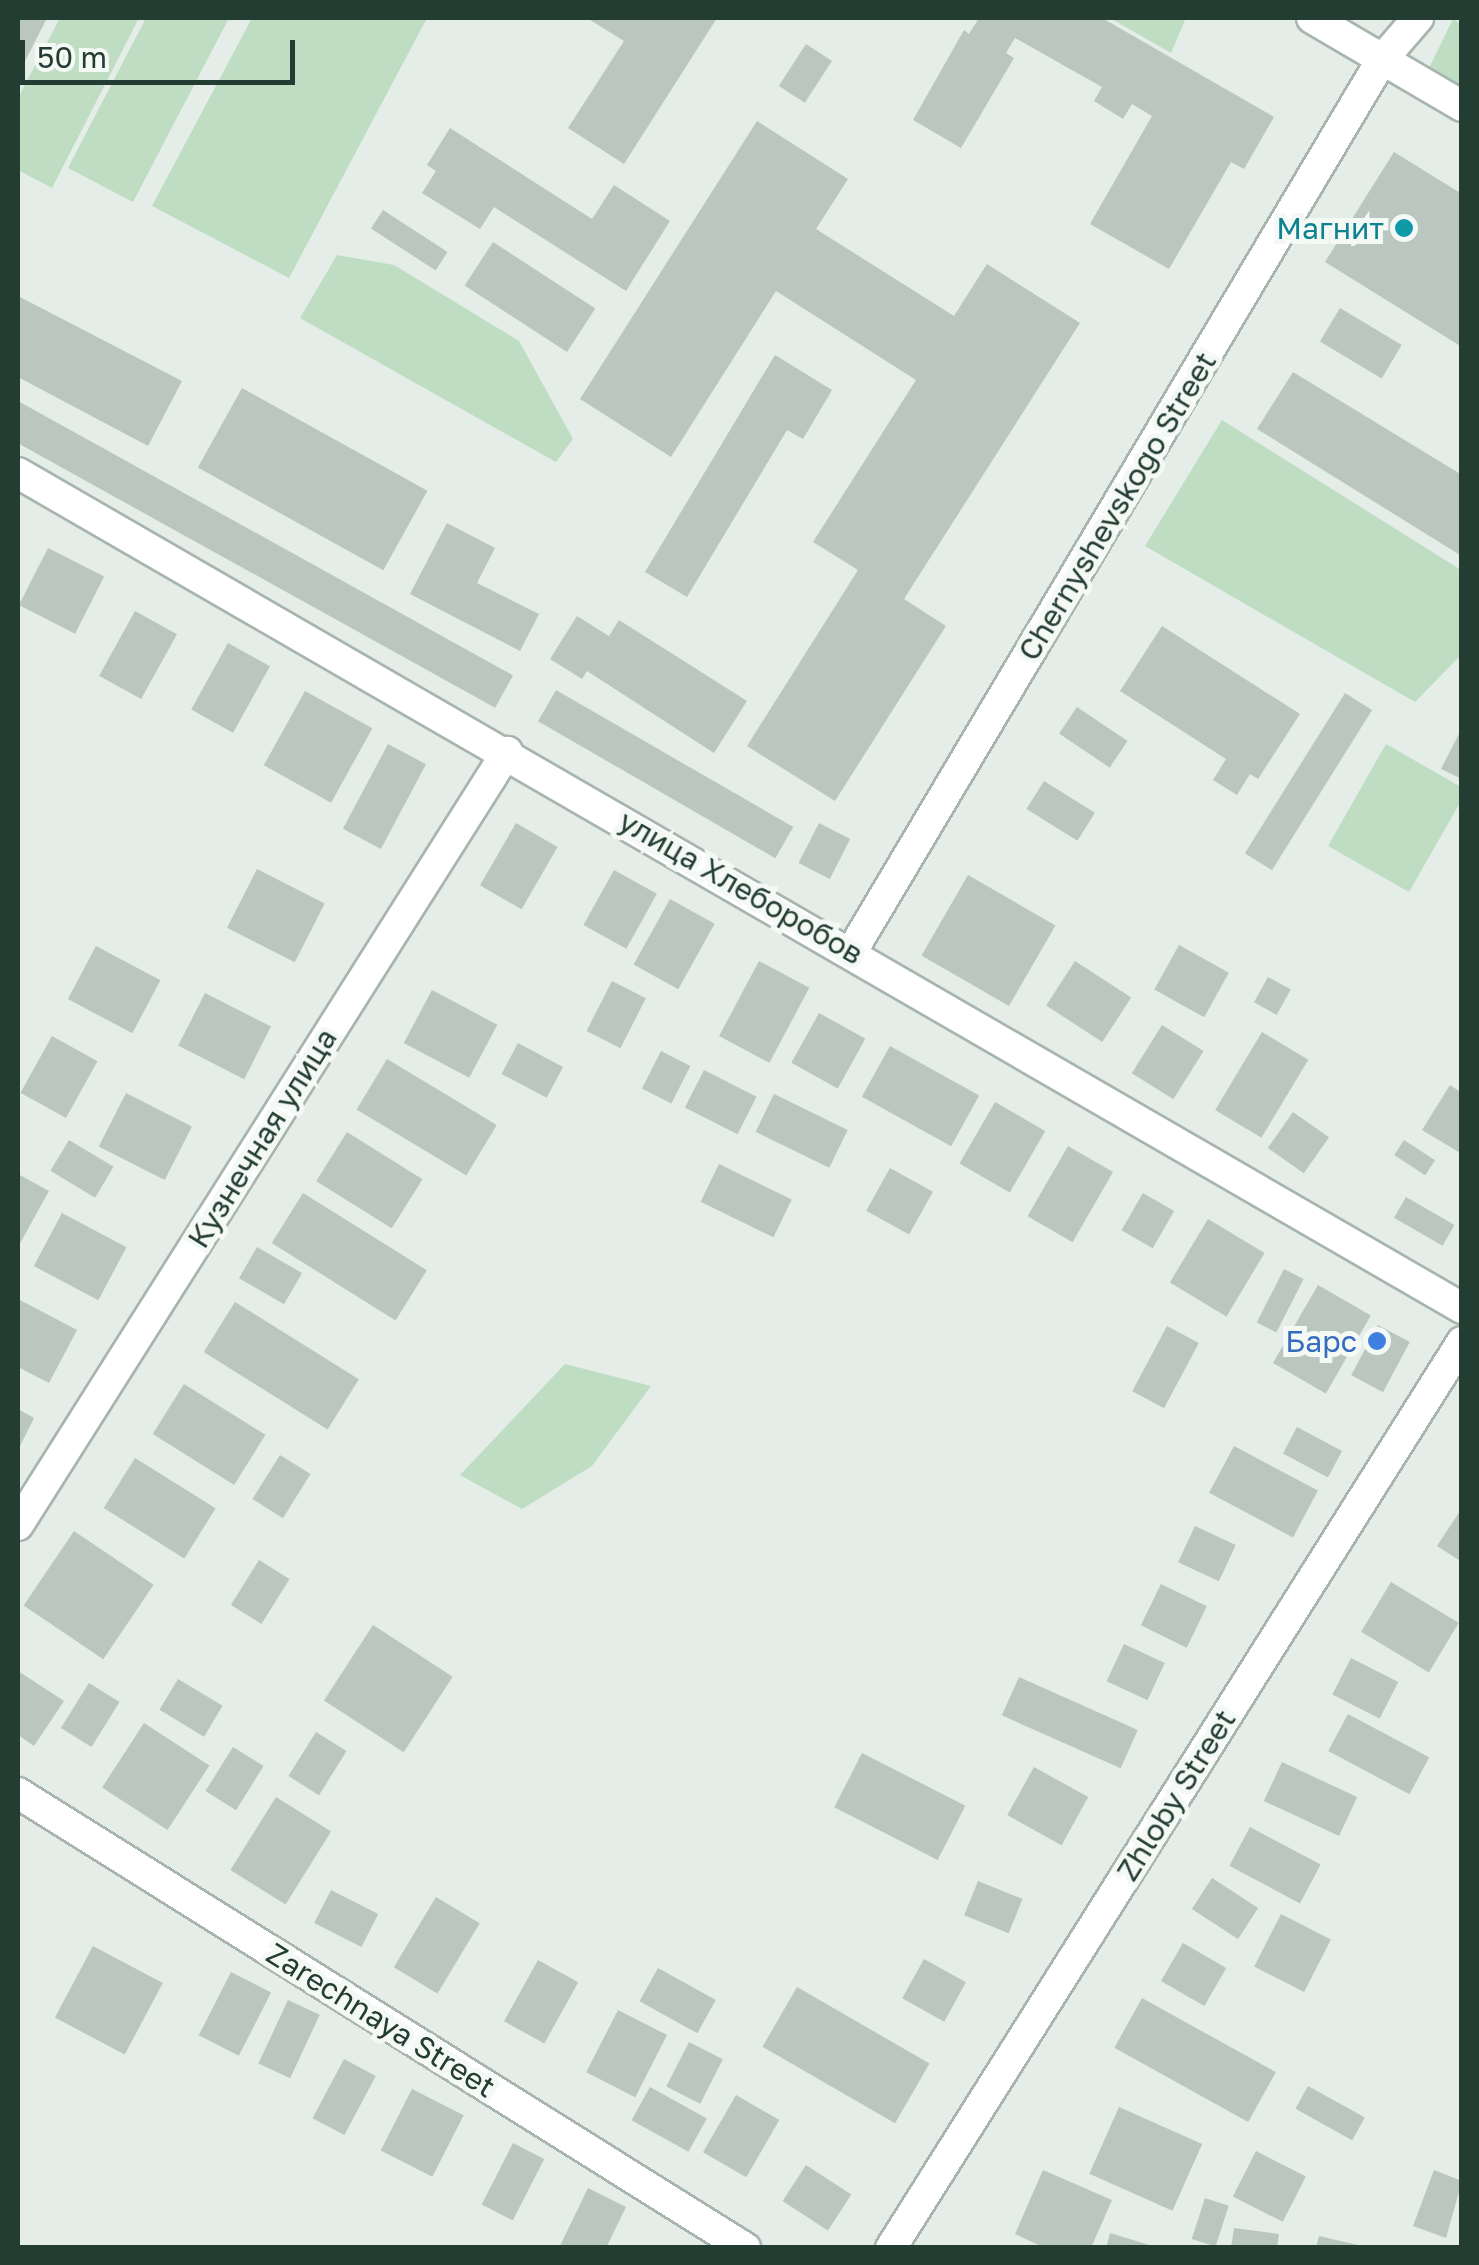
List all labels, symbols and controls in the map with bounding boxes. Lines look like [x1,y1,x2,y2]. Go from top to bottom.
scale bar [25,20,300,82]
text: 50 m [37,39,107,75]
place label: Магнит [1276,210,1384,246]
marker: Магнит [1393,217,1415,239]
street label: Chernyshevskogo Street [1011,345,1223,667]
street label: улица Хлеборобов [613,802,869,972]
street label: Кузнечная улица [180,1022,344,1254]
place label: Барс [1285,1323,1357,1359]
marker: Барс [1366,1330,1388,1352]
street label: Zhloby Street [1109,1703,1243,1887]
street label: Zarechnaya Street [260,1935,502,2105]

